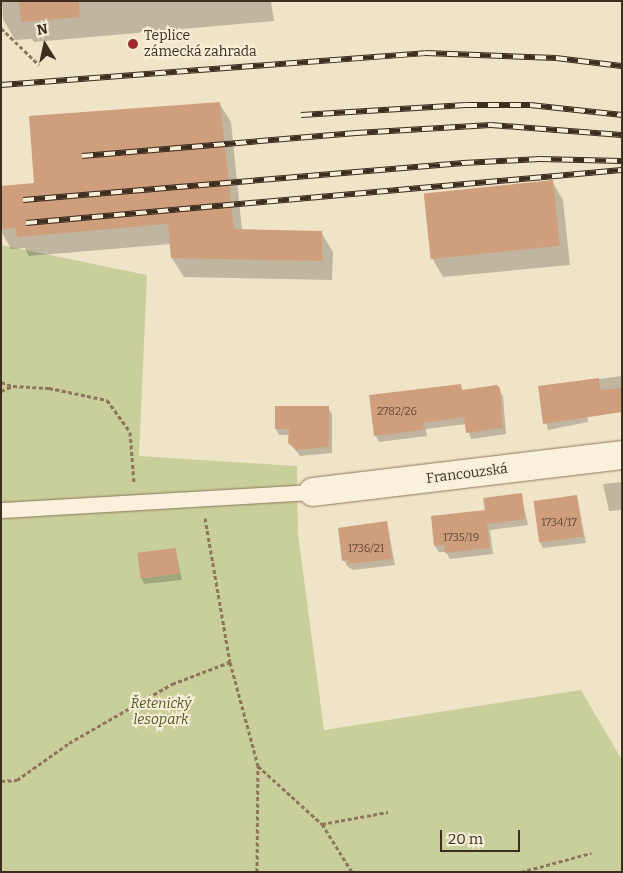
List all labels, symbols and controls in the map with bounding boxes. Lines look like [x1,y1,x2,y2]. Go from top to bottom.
north arrow [20,20,70,70]
text: N [36,20,49,39]
place label: Teplice zámecká zahrada [144,28,257,60]
marker: Teplice zámecká zahrada [126,37,140,51]
house number: 2782/26 [377,405,417,419]
street label: Francouzská [425,461,509,487]
house number: 1734/17 [541,516,577,530]
house number: 1735/19 [443,531,479,545]
house number: 1736/21 [348,542,384,556]
park label: Řetenický lesopark [131,696,191,729]
scale bar [443,820,523,852]
text: 20 m [448,830,483,848]

